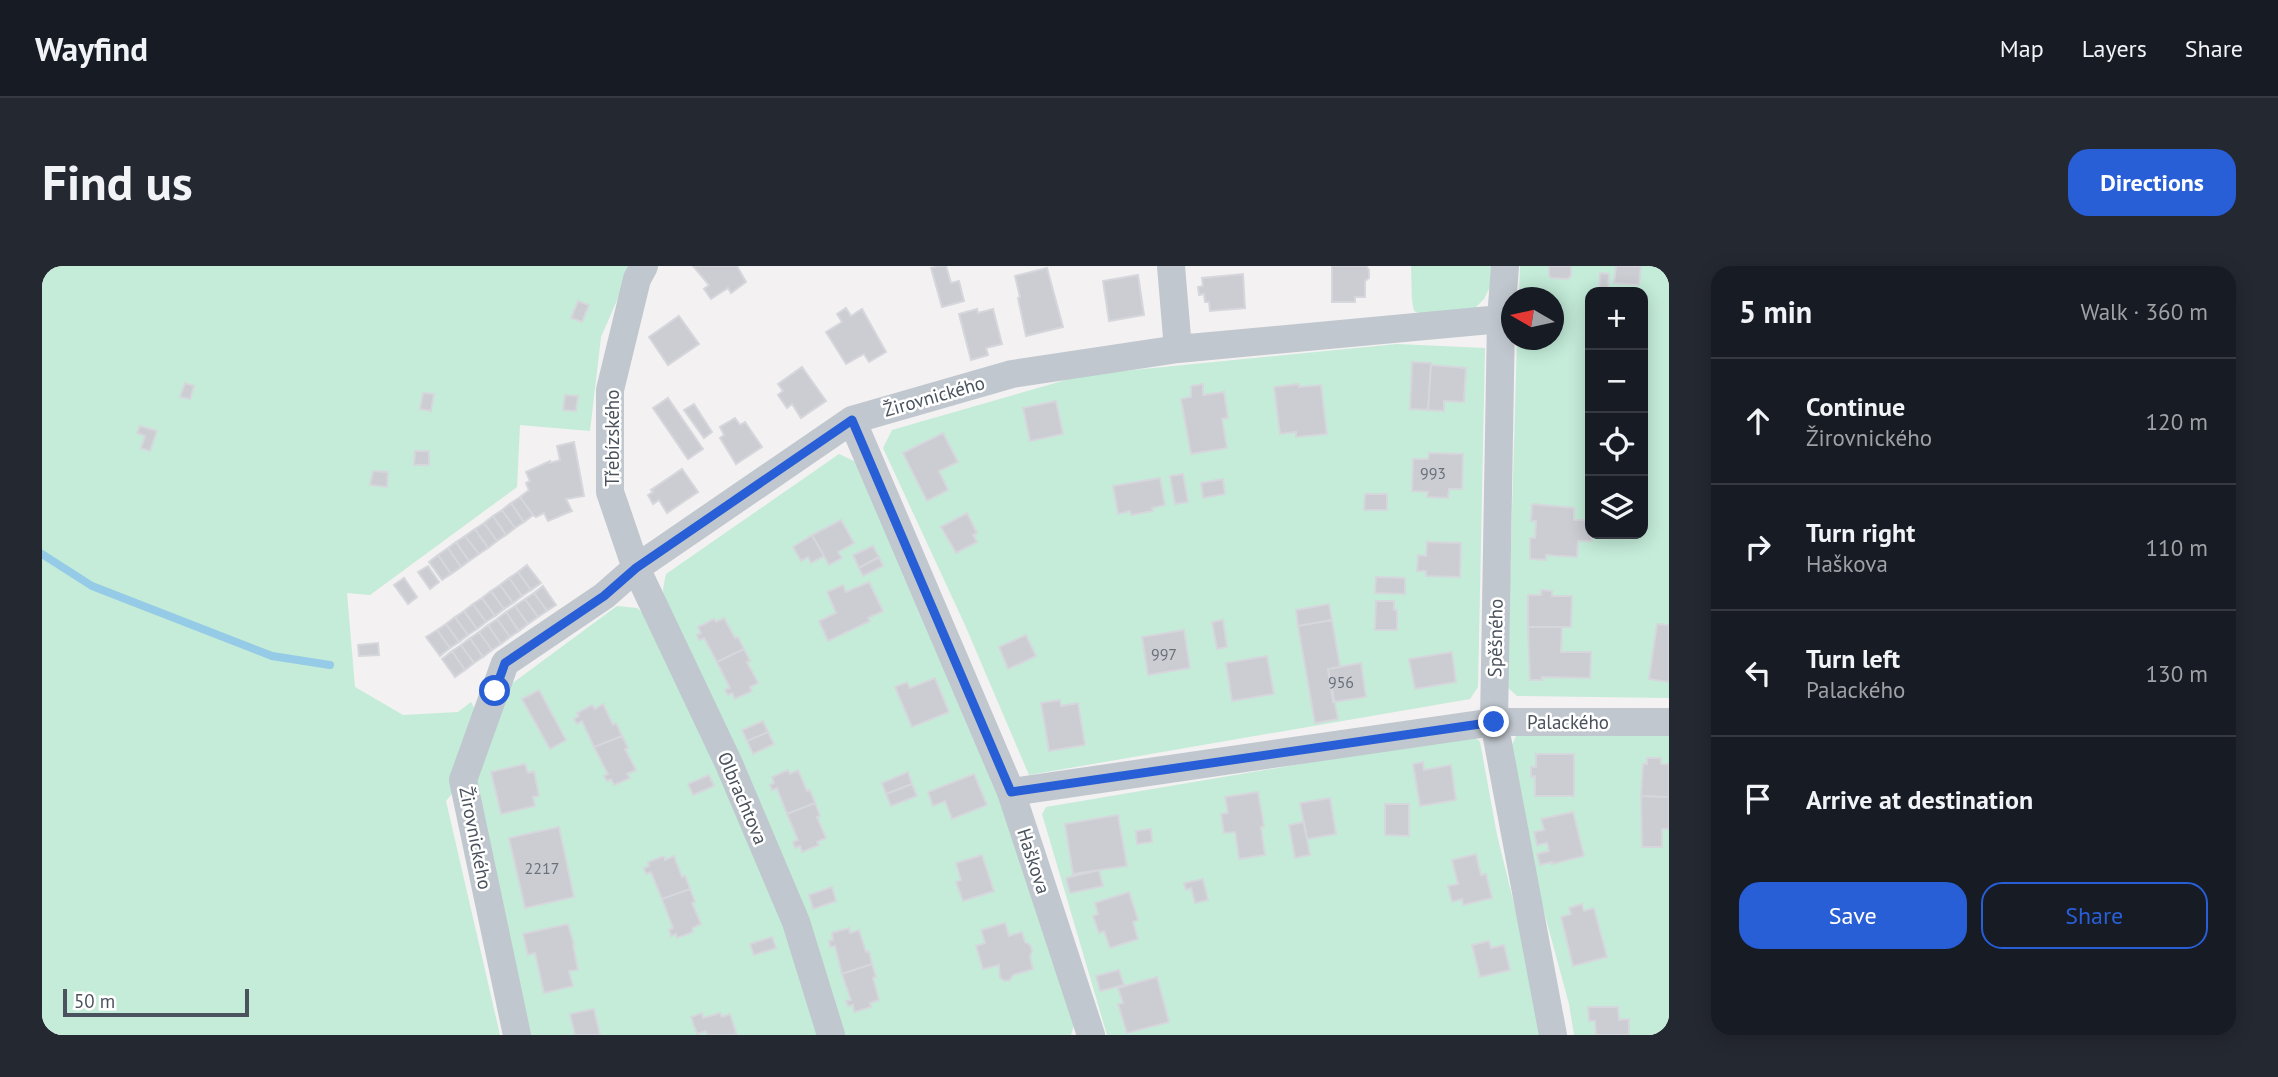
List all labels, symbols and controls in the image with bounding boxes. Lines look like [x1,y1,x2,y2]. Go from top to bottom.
text: Wayfind [35,27,148,70]
text: Map [2000,33,2044,64]
text: Layers [2082,33,2147,64]
text: Share [2185,33,2243,64]
button: Directions [2068,149,2236,216]
text: Find us [42,150,193,214]
north arrow [1501,287,1564,350]
map controls [1585,287,1648,539]
button: + [1585,287,1648,350]
text: 5 min [1739,292,1812,331]
text: Walk · 360 m [2081,297,2208,326]
button: − [1585,350,1648,413]
street label: Žirovnického [881,370,987,422]
street label: Třebízského [600,390,624,486]
text: Continue [1806,390,1905,423]
icon: ahead [1739,402,1777,440]
text: 120 m [2146,407,2208,436]
button: locate [1585,413,1648,476]
text: Žirovnického [1806,423,1932,452]
house number: 993 [1420,463,1446,483]
button: layers [1585,476,1648,539]
text: Turn right [1806,516,1915,549]
icon: right [1739,528,1777,566]
text: 110 m [2146,533,2208,562]
text: Haškova [1806,549,1888,578]
street label: Spěšného [1482,598,1508,678]
text: Turn left [1806,642,1900,675]
house number: 997 [1151,644,1177,664]
icon: left [1739,654,1777,692]
text: 130 m [2146,659,2208,688]
house number: 956 [1328,672,1354,692]
route start [479,675,510,706]
text: Palackého [1806,675,1905,704]
route end [1478,706,1509,737]
street label: Palackého [1527,710,1609,734]
street label: Olbrachtova [713,748,773,848]
icon: arrive [1739,780,1777,818]
text: Arrive at destination [1806,783,2033,816]
street label: Žirovnického [454,785,498,891]
street label: Haškova [1012,825,1056,897]
house number: 2217 [525,858,559,878]
button: Save [1739,882,1967,949]
button: Share [1981,882,2208,949]
scale bar [63,986,248,1018]
text: 50 m [74,989,115,1013]

